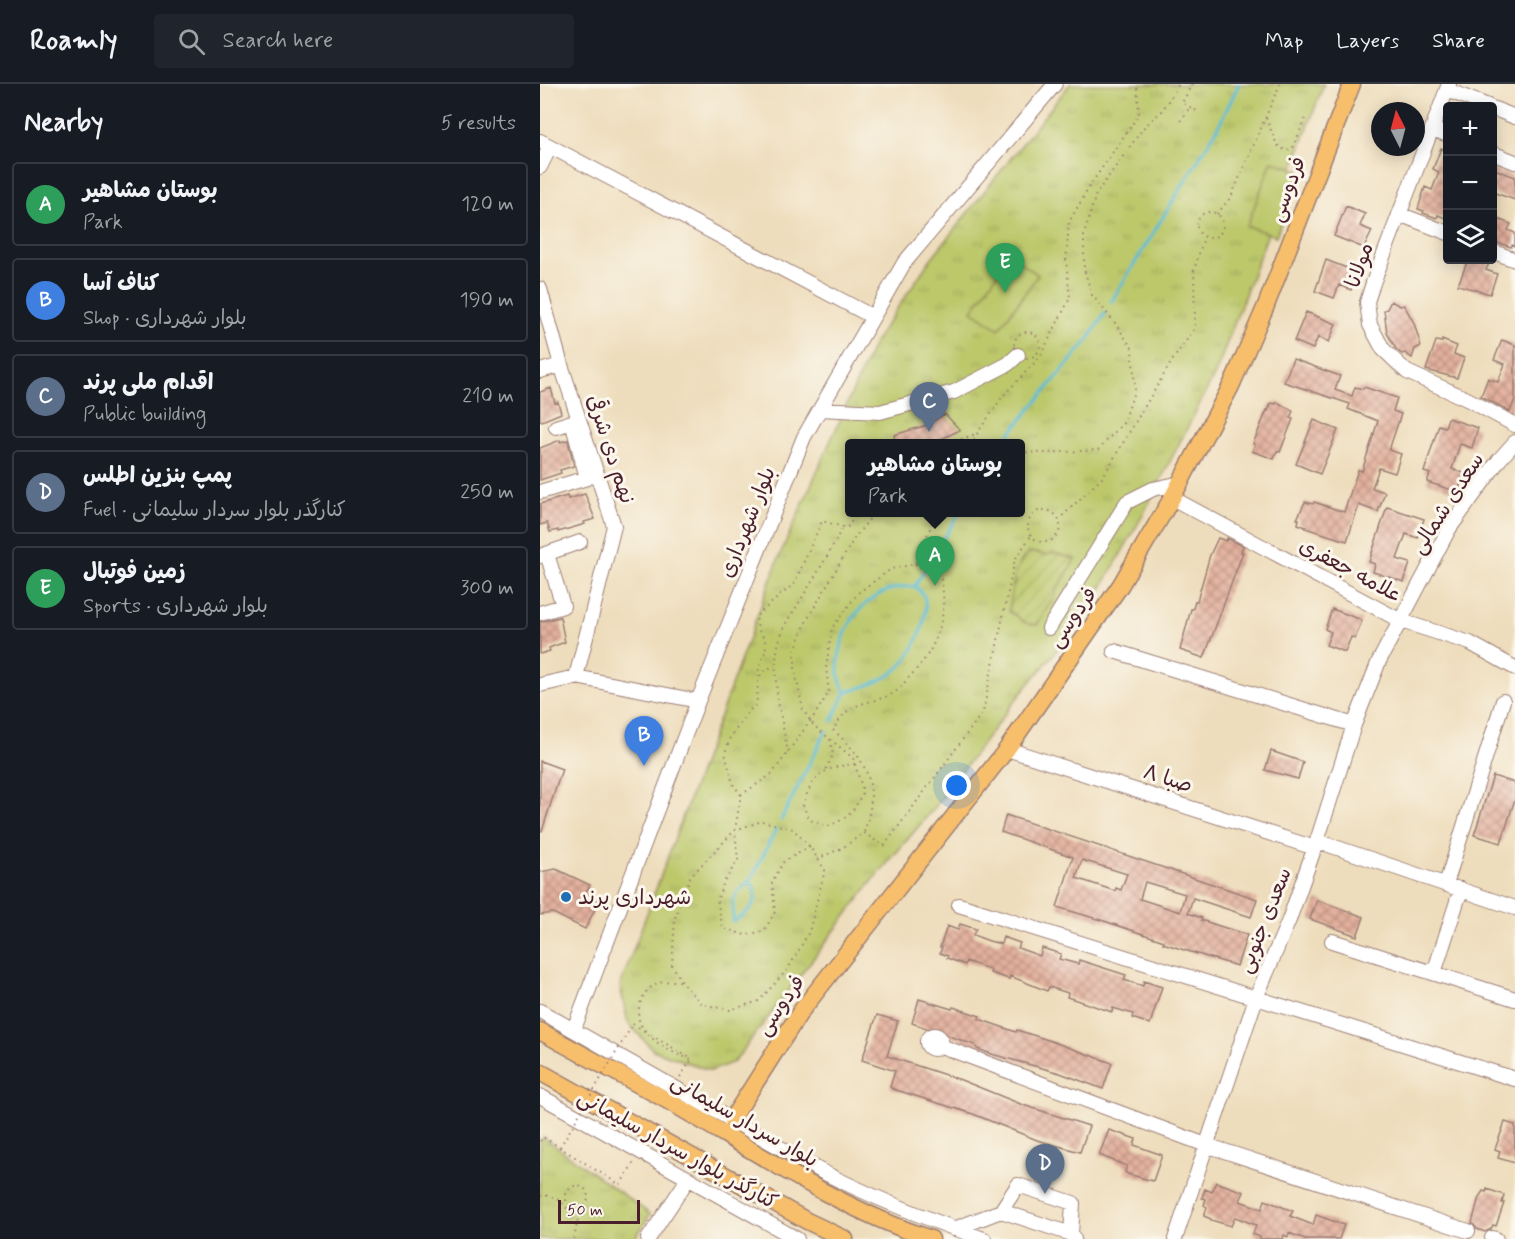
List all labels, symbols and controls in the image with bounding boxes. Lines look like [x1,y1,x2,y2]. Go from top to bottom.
search box [154,14,574,68]
text: Roamly [30,23,118,60]
icon: search [175,25,208,58]
text: Search here [223,27,333,55]
text: Map [1265,27,1303,55]
text: Layers [1336,27,1399,55]
text: Share [1432,27,1485,55]
north arrow [1371,102,1425,156]
map controls [1443,102,1497,264]
button: + [1443,102,1497,156]
text: Nearby [24,106,103,140]
text: 5 results [441,110,516,137]
street label: فردوسی [1263,153,1313,226]
button: − [1443,156,1497,210]
text: بوستان مشاهیر [83,177,218,205]
text: A [39,191,52,218]
text: 120 m [461,191,514,218]
text: Park [83,209,123,236]
button: layers [1443,210,1497,264]
street label: مولانا [1339,239,1381,292]
pin: E [986,244,1024,293]
text: کناف آسا [83,270,159,298]
text: B [39,287,52,314]
text: 190 m [460,287,514,314]
text: Shop · بلوار شهرداری [83,305,247,332]
text: اقدام ملی پرند [83,369,213,397]
pin: C [910,382,948,432]
text: C [38,383,53,410]
text: 210 m [462,383,514,410]
street label: نهم دی شرقی [578,391,641,508]
text: Public building [83,401,206,428]
popup [845,439,1025,517]
street label: سعدی شمالی [1405,447,1491,560]
text: بوستان مشاهیر [868,451,1002,479]
text: پمپ بنزین اطلس [83,462,232,490]
street label: بلوار شهرداری [713,463,783,582]
text: D [39,479,52,506]
text: 250 m [460,479,514,506]
text: Park [868,483,908,510]
text: Fuel · کنارگذر بلوار سردار سلیمانی [83,497,346,524]
street label: علامه جعفری [1294,532,1407,610]
pin: A [916,536,954,586]
text: زمین فوتبال [83,558,185,586]
text: E [40,575,51,602]
text: 300 m [460,575,514,602]
street label: فردوسی [1042,582,1104,653]
text: Sports · بلوار شهرداری [83,593,268,620]
pin: B [624,716,664,766]
street label: صبا ۸ [1139,758,1196,800]
your location [942,771,971,800]
street label: سعدی جنوبی [1231,863,1299,977]
place label: شهرداری پرند [578,884,691,912]
marker: شهرداری پرند [559,890,573,904]
street label: فردوسی [750,970,812,1041]
street label: بلوار سردار سلیمانی [666,1067,823,1174]
street label: کنارگذر بلوار سردار سلیمانی [572,1083,783,1217]
pin: D [1026,1144,1064,1194]
scale bar [558,1197,640,1224]
text: 50 m [567,1200,603,1221]

